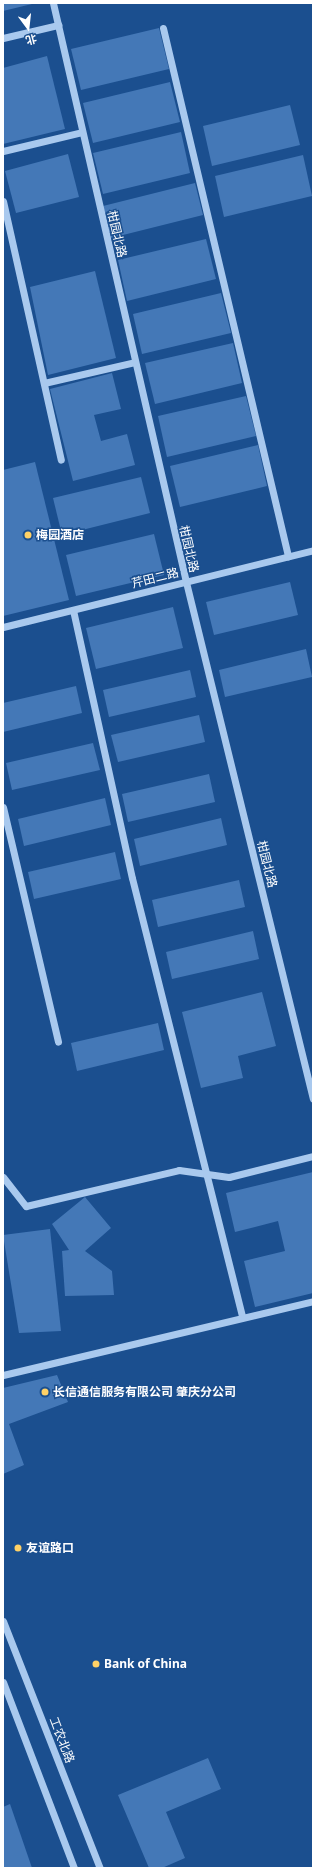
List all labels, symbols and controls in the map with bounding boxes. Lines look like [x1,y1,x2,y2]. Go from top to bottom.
north arrow [8,8,48,48]
text: 北 [24,31,38,49]
street label: 柑园北路 [105,209,129,259]
street label: 柑园北路 [177,524,201,574]
place label: 梅园酒店 [36,528,84,542]
marker: 梅园酒店 [23,530,33,540]
street label: 芹田二路 [130,565,180,591]
street label: 柑园北路 [254,839,280,889]
place label: 长信通信服务有限公司 肇庆分公司 [53,1385,236,1399]
marker: 长信通信服务有限公司 肇庆分公司 [40,1387,50,1397]
place label: 友谊路口 [26,1541,74,1555]
marker: 友谊路口 [13,1543,23,1553]
place label: Bank of China [104,1657,187,1671]
marker: Bank of China [91,1659,101,1669]
street label: 工农北路 [47,1715,77,1765]

